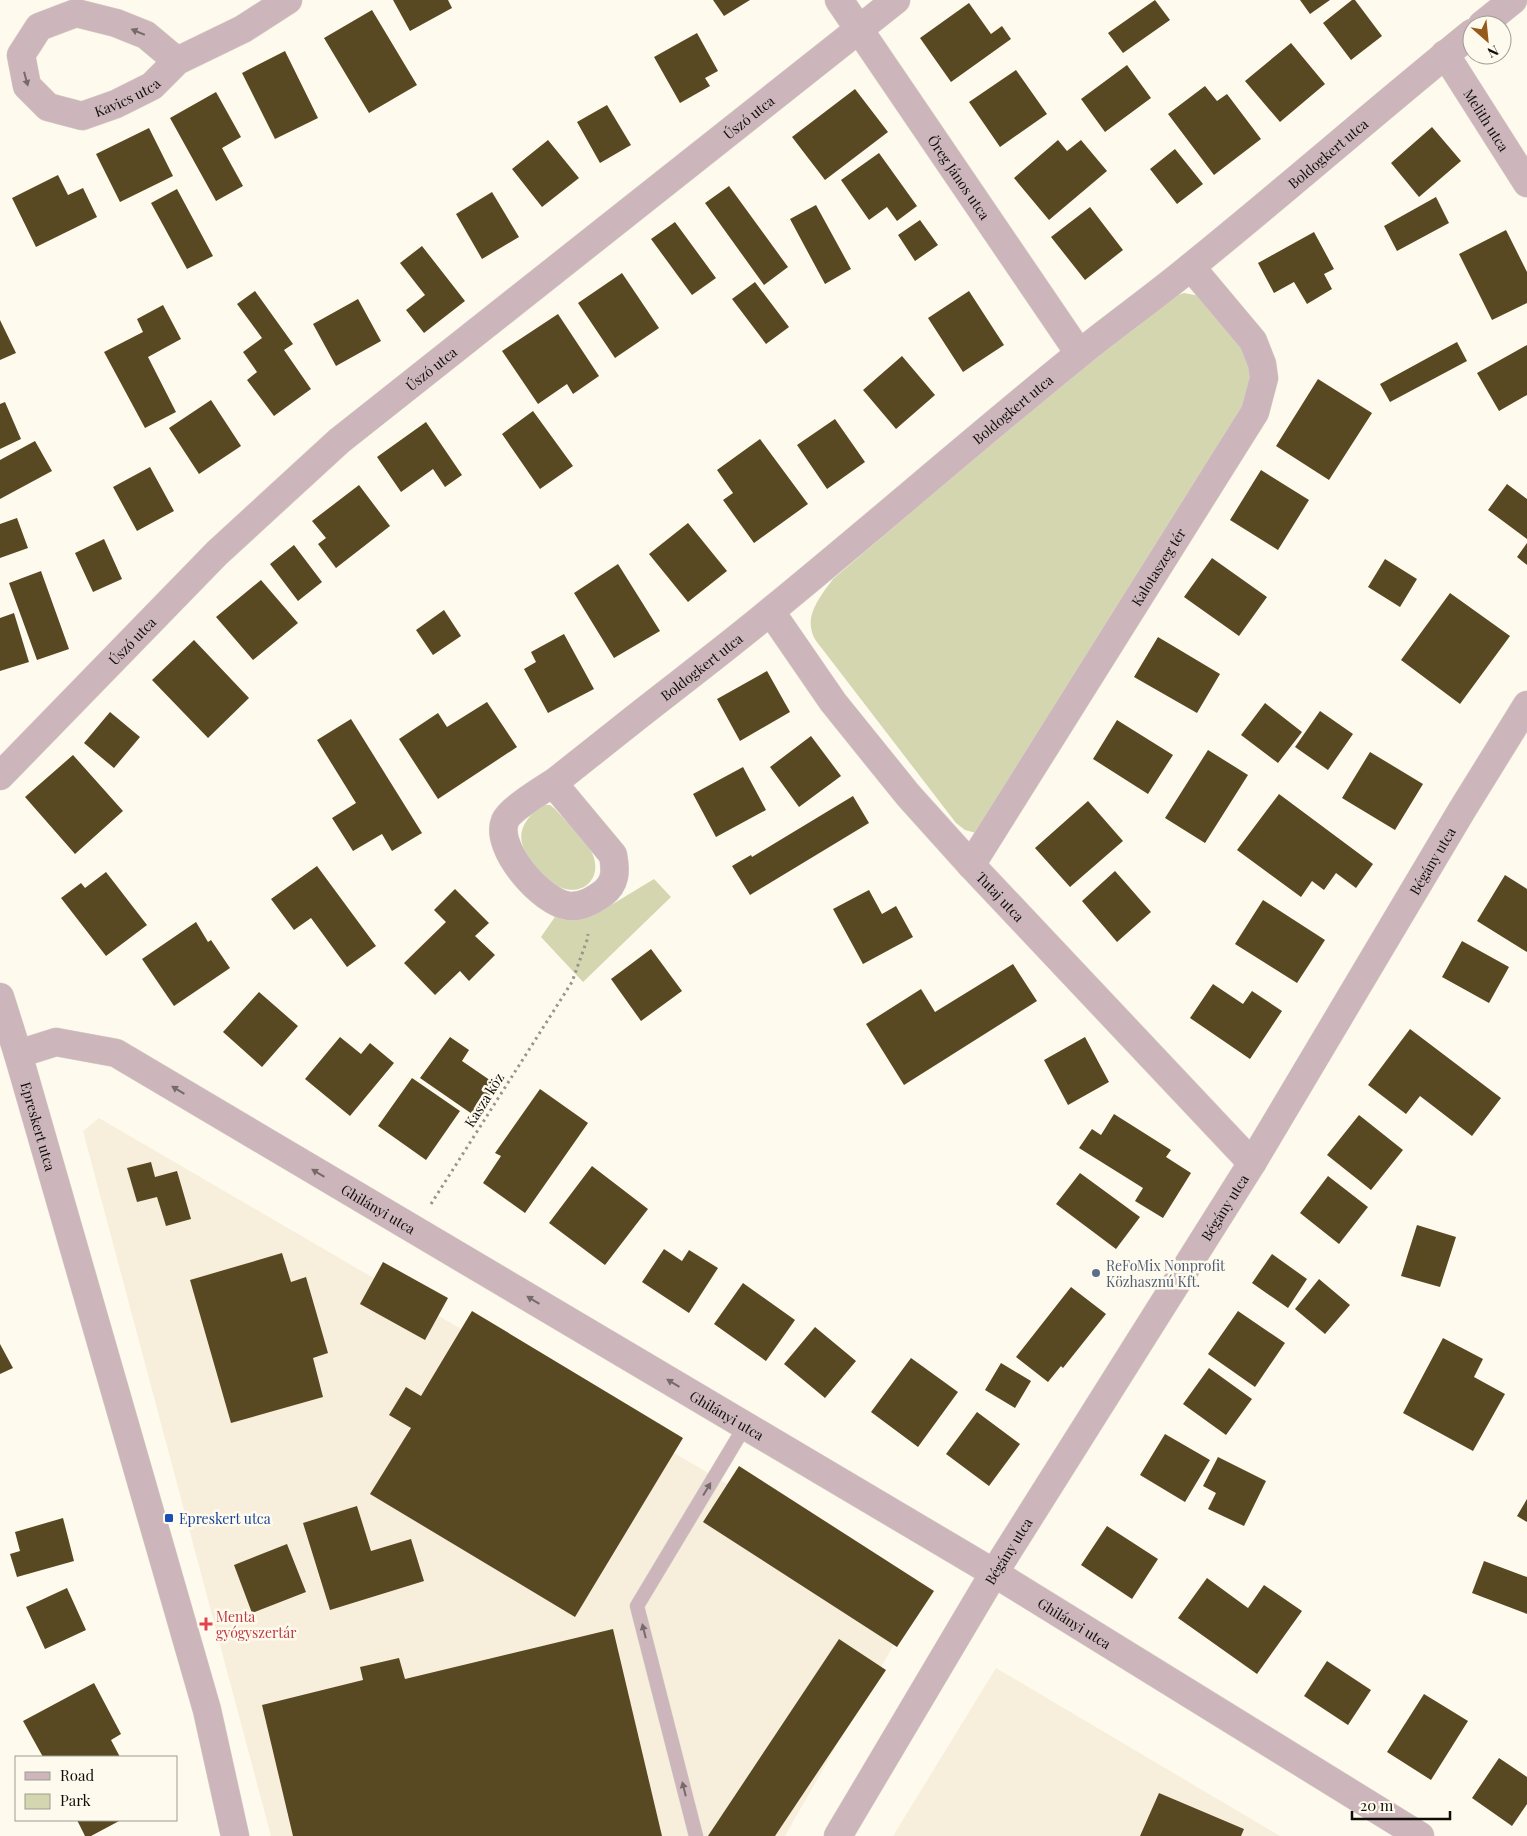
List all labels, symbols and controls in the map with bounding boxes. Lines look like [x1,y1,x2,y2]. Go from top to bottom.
north arrow [1462,15,1512,65]
one-way arrow [131,27,145,35]
text: N [1484,41,1502,63]
one-way arrow [22,71,30,87]
street label: Kavics utca [92,74,164,120]
street label: Melith utca [1460,85,1514,155]
street label: Úszó utca [719,91,778,143]
street label: Boldogkert utca [1284,114,1372,192]
street label: Öreg János utca [924,131,995,223]
street label: Úszó utca [401,342,460,394]
street label: Boldogkert utca [968,370,1057,448]
street label: Kalotaszeg tér [1126,523,1190,609]
street label: Úszó utca [104,612,160,669]
street label: Boldogkert utca [656,628,746,705]
street label: Bégány utca [1404,823,1459,898]
street label: Tutaj utca [972,867,1029,925]
street label: Kasza köz [460,1069,508,1131]
street label: Epreskert utca [17,1080,61,1173]
one-way arrow [172,1086,185,1095]
one-way arrow [311,1168,324,1177]
street label: Bégány utca [1196,1170,1252,1244]
street label: Ghilányi utca [338,1179,419,1238]
place label: ReFoMix Nonprofit Közhasznú Kft. [1106,1256,1226,1291]
marker: ReFoMix Nonprofit Közhasznú Kft. [1090,1267,1102,1279]
one-way arrow [526,1296,540,1305]
one-way arrow [665,1379,680,1387]
street label: Ghilányi utca [687,1386,768,1444]
one-way arrow [703,1482,712,1495]
place label: Epreskert utca [179,1509,271,1528]
marker: Epreskert utca [163,1512,175,1524]
street label: Bégány utca [980,1514,1036,1588]
street label: Ghilányi utca [1034,1593,1115,1653]
place label: Menta gyógyszertár [216,1607,297,1642]
marker: Menta gyógyszertár [200,1618,212,1630]
one-way arrow [639,1624,647,1639]
legend [15,1756,178,1821]
text: Road [60,1765,94,1785]
one-way arrow [680,1781,688,1796]
scale bar [1352,1788,1450,1820]
text: Park [60,1790,92,1810]
text: 20 m [1360,1795,1394,1815]

